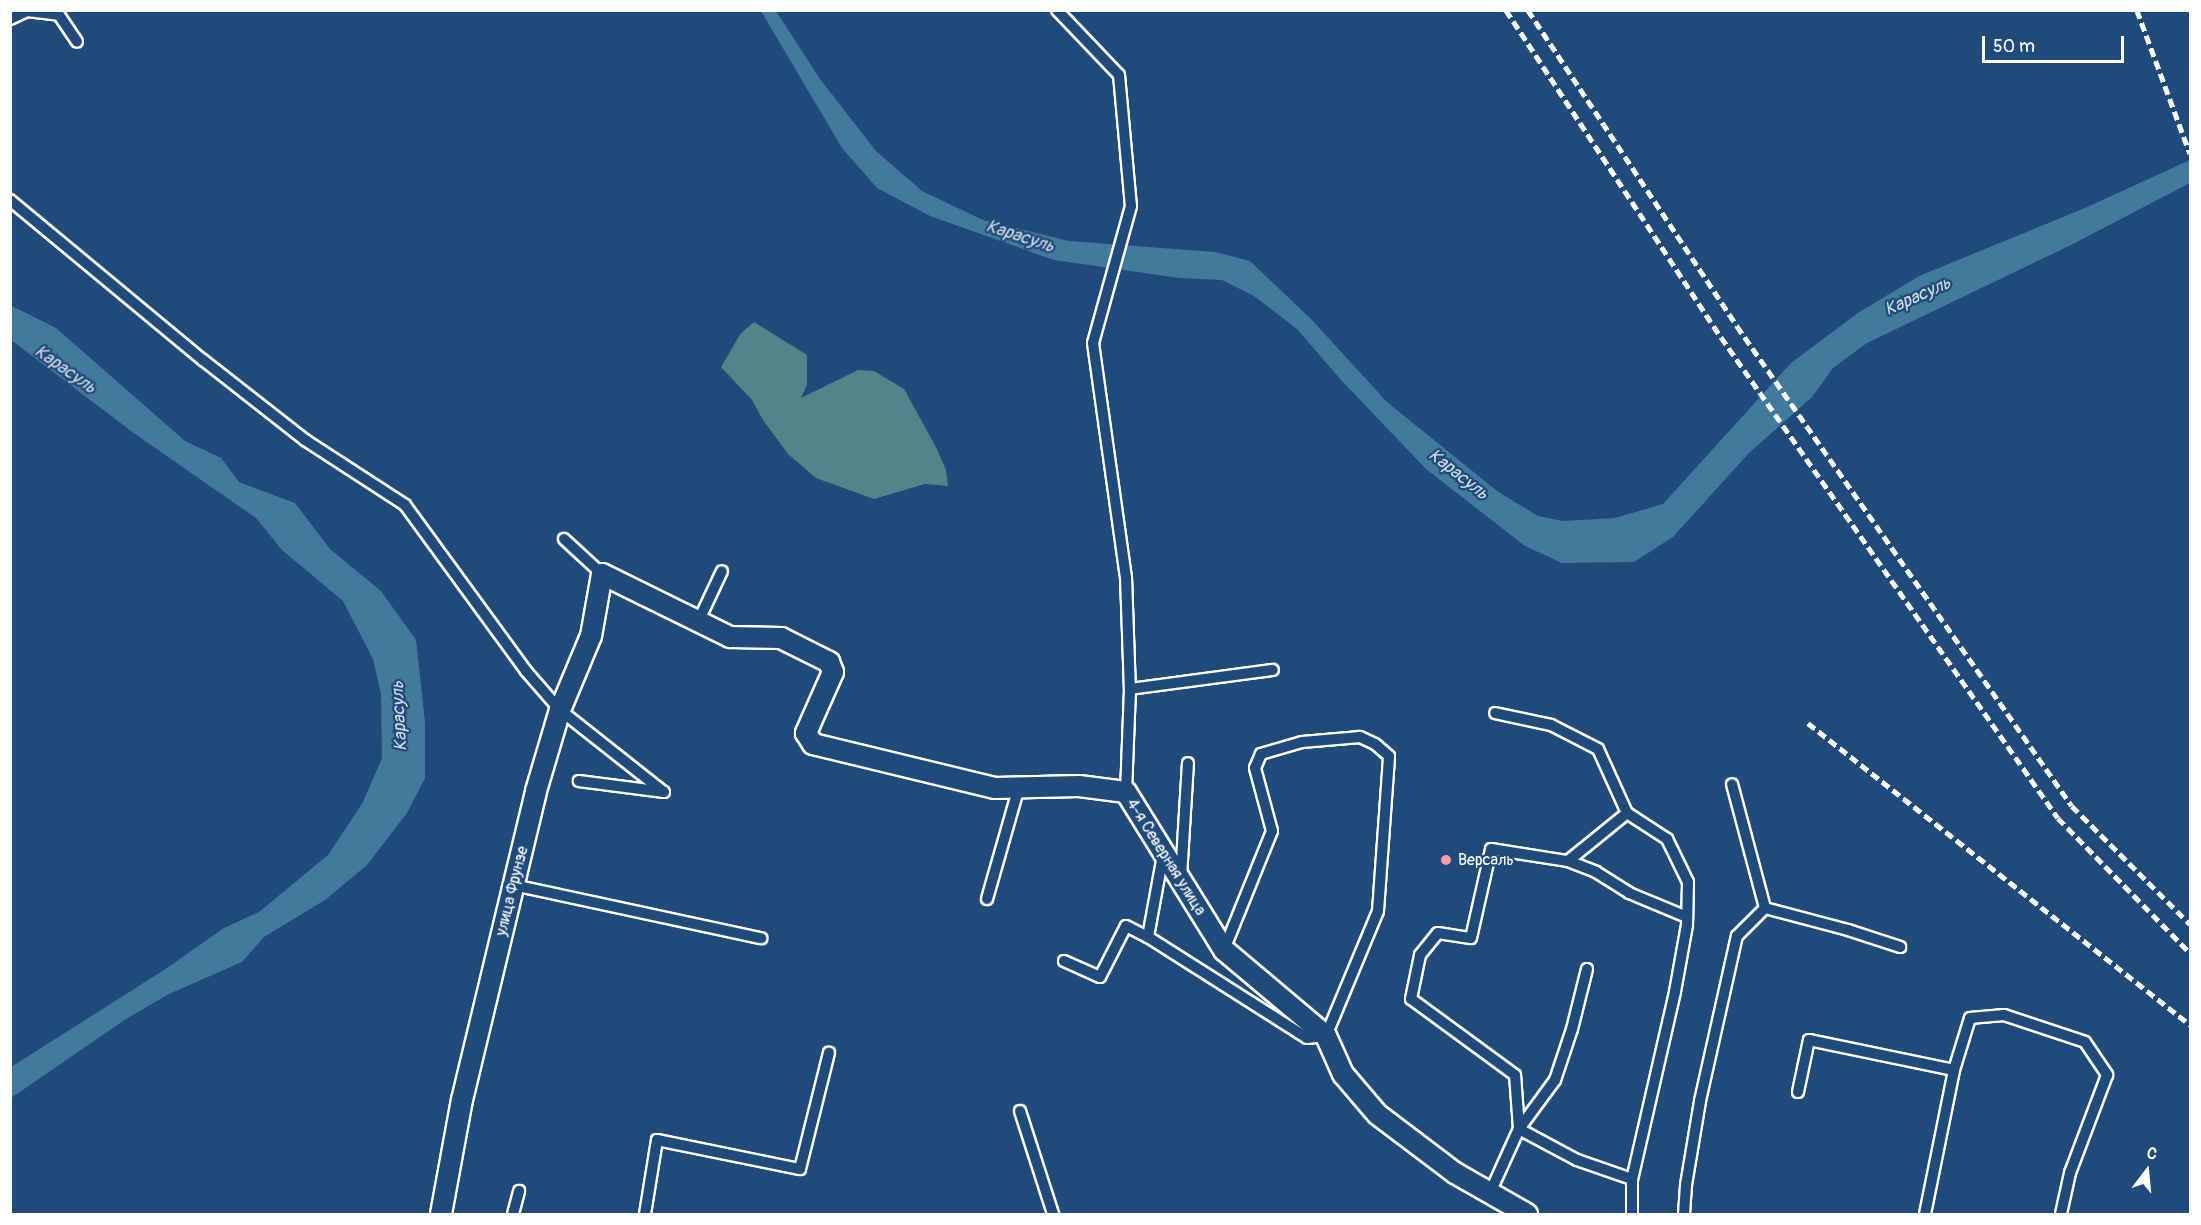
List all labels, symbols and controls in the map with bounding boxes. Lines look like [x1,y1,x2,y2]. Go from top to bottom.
scale bar [1985,24,2128,62]
text: 50 m [1993,35,2035,58]
water label: Карасуль [983,216,1057,258]
water label: Карасуль [1882,273,1954,321]
water label: Карасуль [30,341,100,399]
water label: Карасуль [1424,445,1492,505]
water label: Карасуль [387,680,413,752]
street label: 4-я Северная улица [1122,795,1210,919]
street label: улица Фрунзе [492,844,532,938]
place label: Версаль [1458,850,1514,870]
marker: Версаль [1439,853,1453,867]
north arrow [2117,1141,2177,1201]
text: С [2144,1143,2159,1165]

